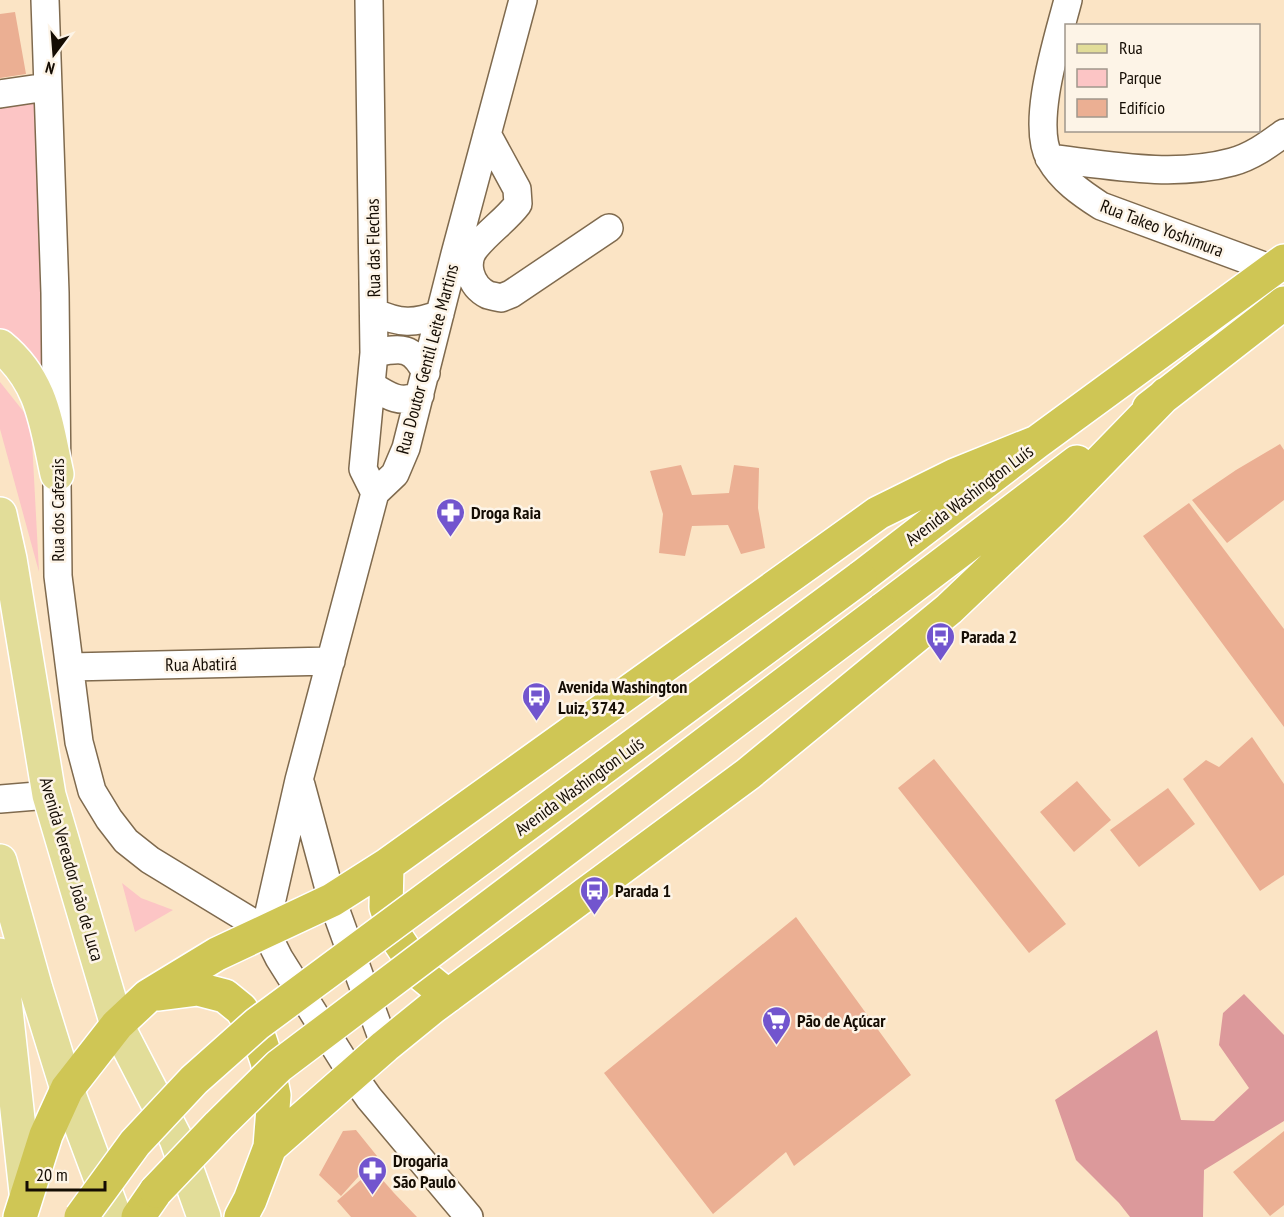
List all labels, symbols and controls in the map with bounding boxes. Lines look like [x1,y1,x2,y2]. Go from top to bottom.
north arrow [24,24,84,84]
legend [1065,24,1260,132]
text: Rua [1119,36,1143,59]
text: N [43,58,57,79]
text: Parque [1119,66,1162,89]
text: Edifício [1119,96,1165,119]
street label: Rua Takeo Yoshimura [1097,194,1227,262]
street label: Rua das Flechas [361,198,385,298]
street label: Rua Doutor Gentil Leite Martins [391,261,463,457]
street label: Avenida Washington Luís [900,439,1038,551]
street label: Rua dos Cafezais [46,458,69,562]
pharmacy icon: Droga Raia [434,496,466,538]
place label: Droga Raia [471,501,541,524]
bus stop icon: Parada 2 [924,620,956,662]
place label: Parada 2 [961,625,1017,648]
street label: Rua Abatirá [165,652,237,676]
place label: Avenida Washington Luiz, 3742 [557,675,687,719]
bus stop icon: Avenida Washington Luiz, 3742 [521,680,553,722]
street label: Avenida Washington Luís [510,731,648,841]
street label: Avenida Vereador João de Luca [35,775,109,963]
bus stop icon: Parada 1 [578,874,610,916]
place label: Parada 1 [615,879,671,902]
supermarket icon: Pão de Açúcar [760,1004,792,1046]
place label: Pão de Açúcar [797,1009,886,1032]
place label: Drogaria São Paulo [393,1149,456,1193]
scale bar [27,1154,105,1192]
pharmacy icon: Drogaria São Paulo [356,1154,388,1196]
text: 20 m [36,1163,68,1186]

